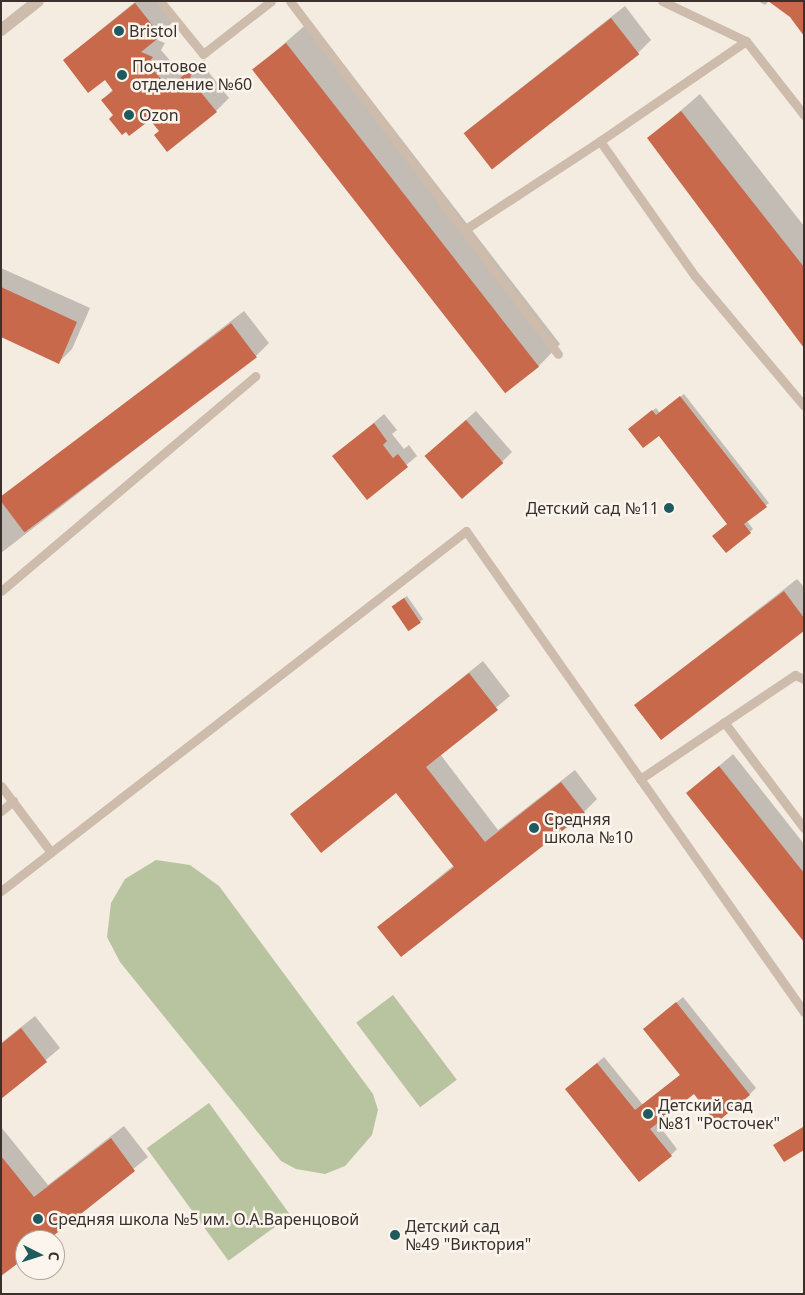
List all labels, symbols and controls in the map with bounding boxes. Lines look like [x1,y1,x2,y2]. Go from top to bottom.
place label: Bristol [129,21,177,41]
marker: Bristol [113,25,125,37]
place label: Почтовое отделение №60 [132,56,252,94]
marker: Почтовое отделение №60 [116,69,128,81]
place label: Ozon [139,105,179,125]
marker: Ozon [123,109,135,121]
place label: Детский сад №11 [526,498,659,518]
marker: Детский сад №11 [663,502,675,514]
place label: Средняя школа №10 [544,809,633,847]
marker: Средняя школа №10 [528,822,540,834]
place label: Детский сад №81 "Росточек" [658,1095,780,1133]
marker: Детский сад №81 "Росточек" [642,1108,654,1120]
place label: Средняя школа №5 им. О.А.Варенцовой [48,1209,359,1229]
marker: Средняя школа №5 им. О.А.Варенцовой [32,1213,44,1225]
place label: Детский сад №49 "Виктория" [405,1216,531,1254]
marker: Детский сад №49 "Виктория" [389,1229,401,1241]
north arrow [15,1230,65,1280]
text: С [45,1251,64,1262]

